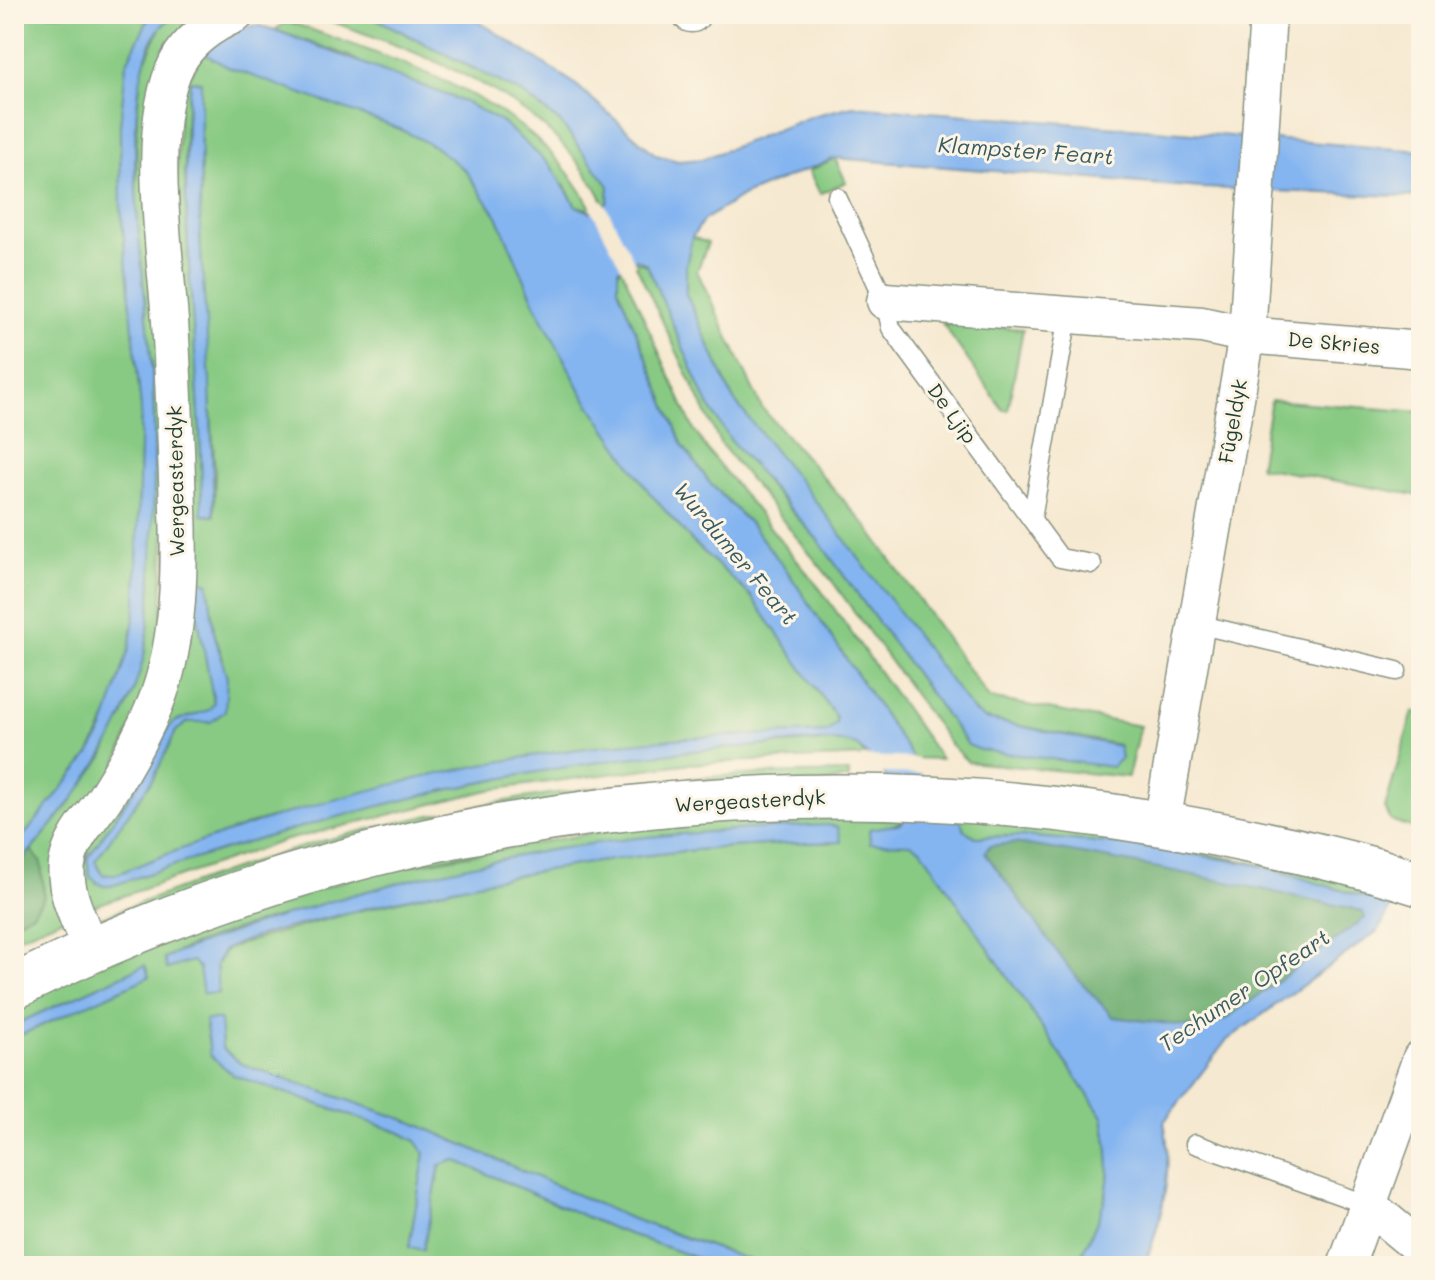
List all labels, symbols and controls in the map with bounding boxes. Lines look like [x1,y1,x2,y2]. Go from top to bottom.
water label: Klampster Feart [937,129,1115,171]
street label: De Skries [1287,325,1381,359]
street label: Fûgeldyk [1212,377,1252,465]
street label: De Ljip [922,378,984,448]
street label: Wergeasterdyk [161,405,189,557]
water label: Wurdumer Feart [668,476,804,630]
street label: Wergeasterdyk [674,783,826,817]
water label: Techumer Opfeart [1153,922,1335,1058]

